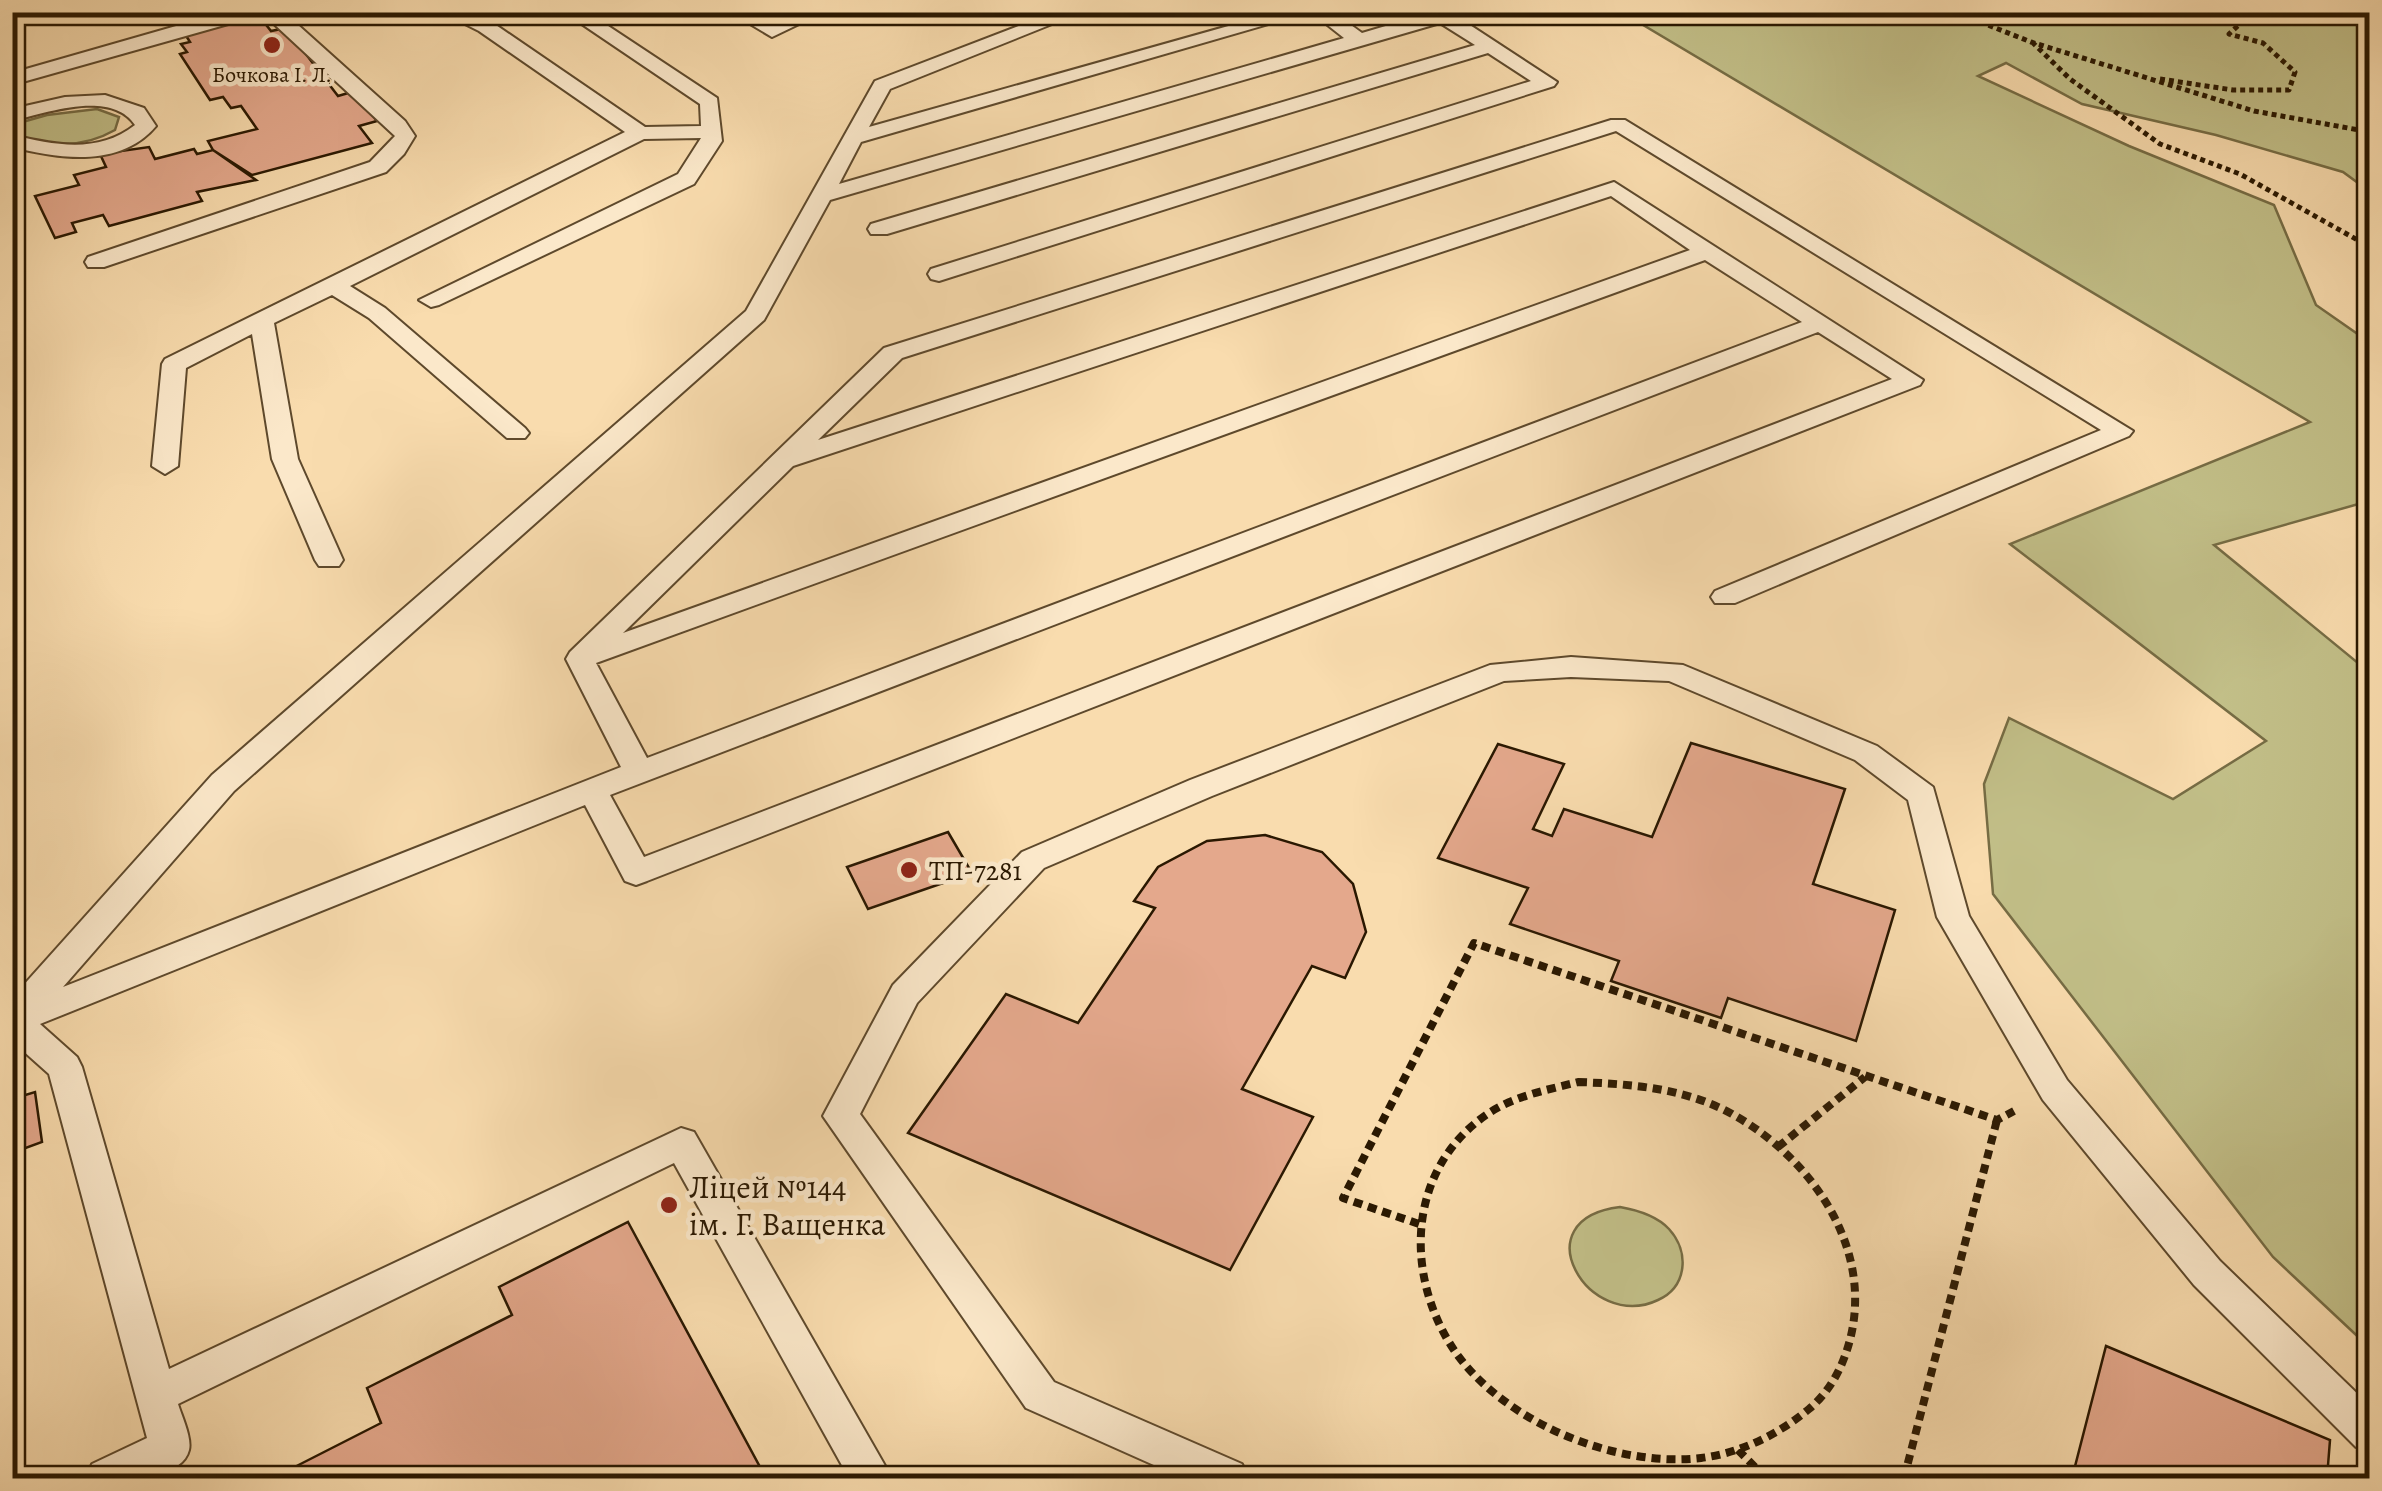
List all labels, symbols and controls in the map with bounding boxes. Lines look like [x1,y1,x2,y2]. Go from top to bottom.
marker: Бочкова І. Л. [261,34,283,56]
place label: Бочкова І. Л. [212,60,332,90]
place label: ТП-7281 [929,852,1022,890]
marker: ТП-7281 [898,859,920,881]
place label: Ліцей №144 ім. Г. Ващенка [689,1165,886,1246]
marker: Ліцей №144 ім. Г. Ващенка [658,1194,680,1216]

